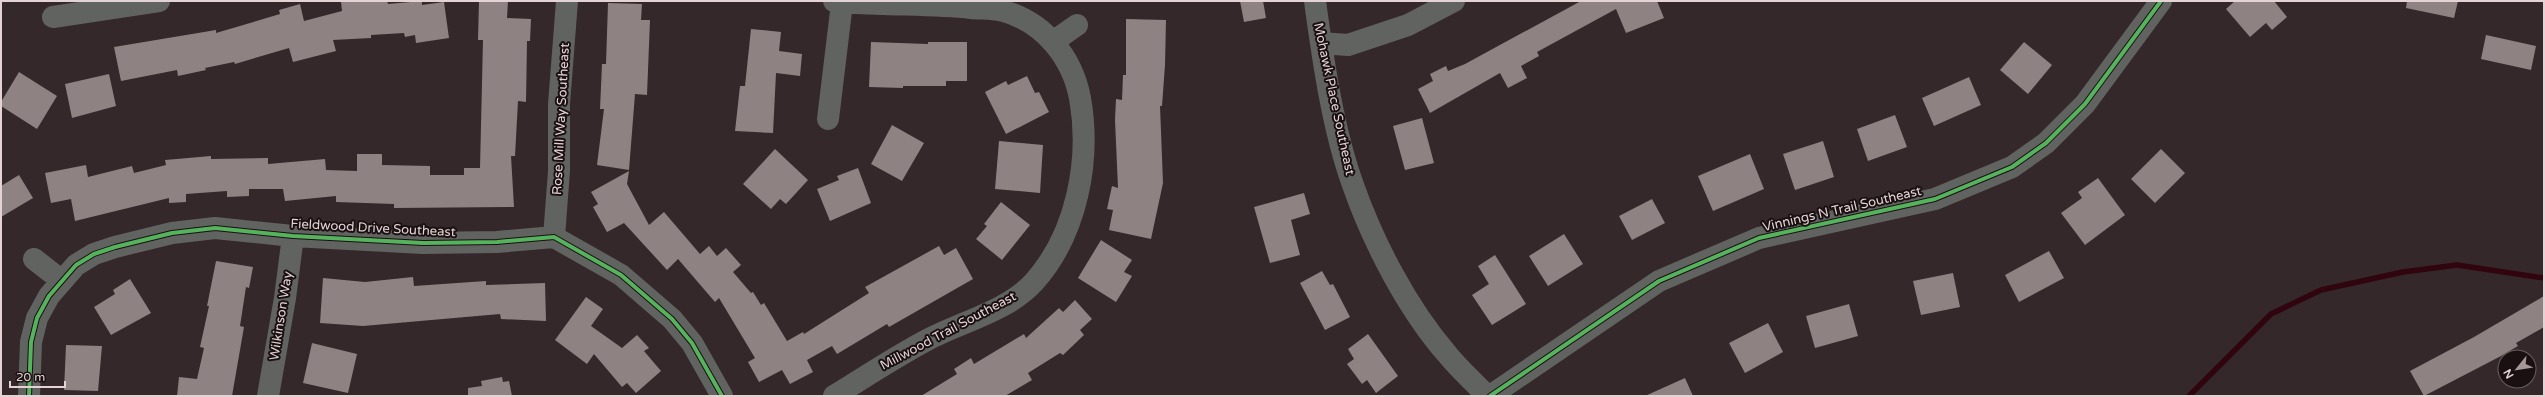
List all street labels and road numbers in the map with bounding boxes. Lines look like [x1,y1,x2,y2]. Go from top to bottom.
street label: Mohawk Place Southeast [1310,21,1358,177]
street label: Rose Mill Way Southeast [549,42,573,196]
street label: Vinnings N Trail Southeast [1761,183,1923,235]
street label: Fieldwood Drive Southeast [290,216,456,240]
street label: Wilkinson Way [266,270,296,362]
street label: Millwood Trail Southeast [877,288,1019,374]

